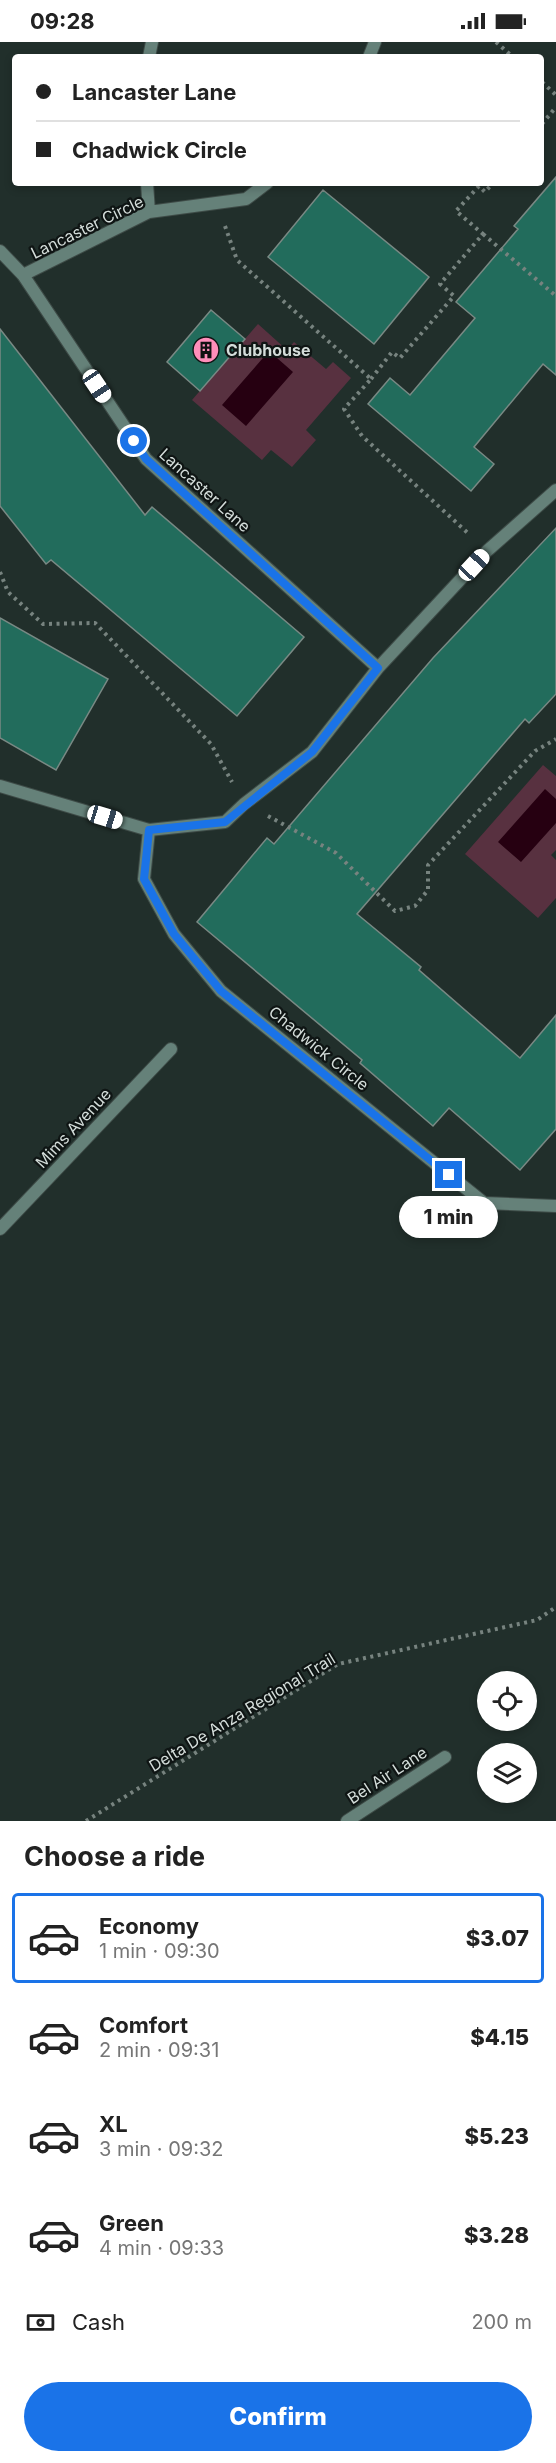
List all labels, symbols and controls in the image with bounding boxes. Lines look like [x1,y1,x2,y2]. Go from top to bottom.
text: 09:28 [30,8,95,34]
text: Lancaster Lane [72,79,236,105]
text: Chadwick Circle [72,137,247,163]
street label: Lancaster Circle [27,191,147,263]
building icon: Clubhouse [191,335,221,365]
place label: Clubhouse [226,340,310,360]
car [79,366,115,406]
route start [120,427,147,454]
street label: Lancaster Lane [155,444,255,536]
car [455,546,493,584]
car [85,803,125,831]
street label: Chadwick Circle [265,1002,373,1094]
street label: Mims Avenue [31,1084,115,1172]
route end [435,1161,462,1188]
callout: 1 min [400,1196,498,1238]
text: 1 min [423,1205,474,1229]
street label: Delta De Anza Regional Trail [145,1648,339,1776]
map controls [477,1671,537,1803]
button: locate [477,1671,537,1731]
street label: Bel Air Lane [344,1742,430,1808]
button: layers [477,1743,537,1803]
text: Choose a ride [24,1840,205,1873]
icon: car [27,1911,81,1965]
text: Economy [99,1913,199,1939]
text: $3.07 [466,1925,529,1951]
text: 1 min · 09:30 [99,1939,220,1963]
icon: car [27,2010,81,2064]
text: Comfort [99,2012,188,2038]
text: $4.15 [470,2024,529,2050]
text: 2 min · 09:31 [99,2038,219,2062]
icon: car [27,2109,81,2163]
text: XL [99,2111,128,2137]
text: $5.23 [464,2123,529,2149]
text: 3 min · 09:32 [99,2137,224,2161]
icon: car [27,2208,81,2262]
text: Green [99,2210,164,2236]
text: $3.28 [464,2222,529,2248]
text: 4 min · 09:33 [99,2236,224,2260]
icon: cash [24,2306,57,2339]
text: Cash [72,2309,125,2335]
text: 200 m [471,2310,532,2334]
button: Confirm [24,2382,532,2451]

